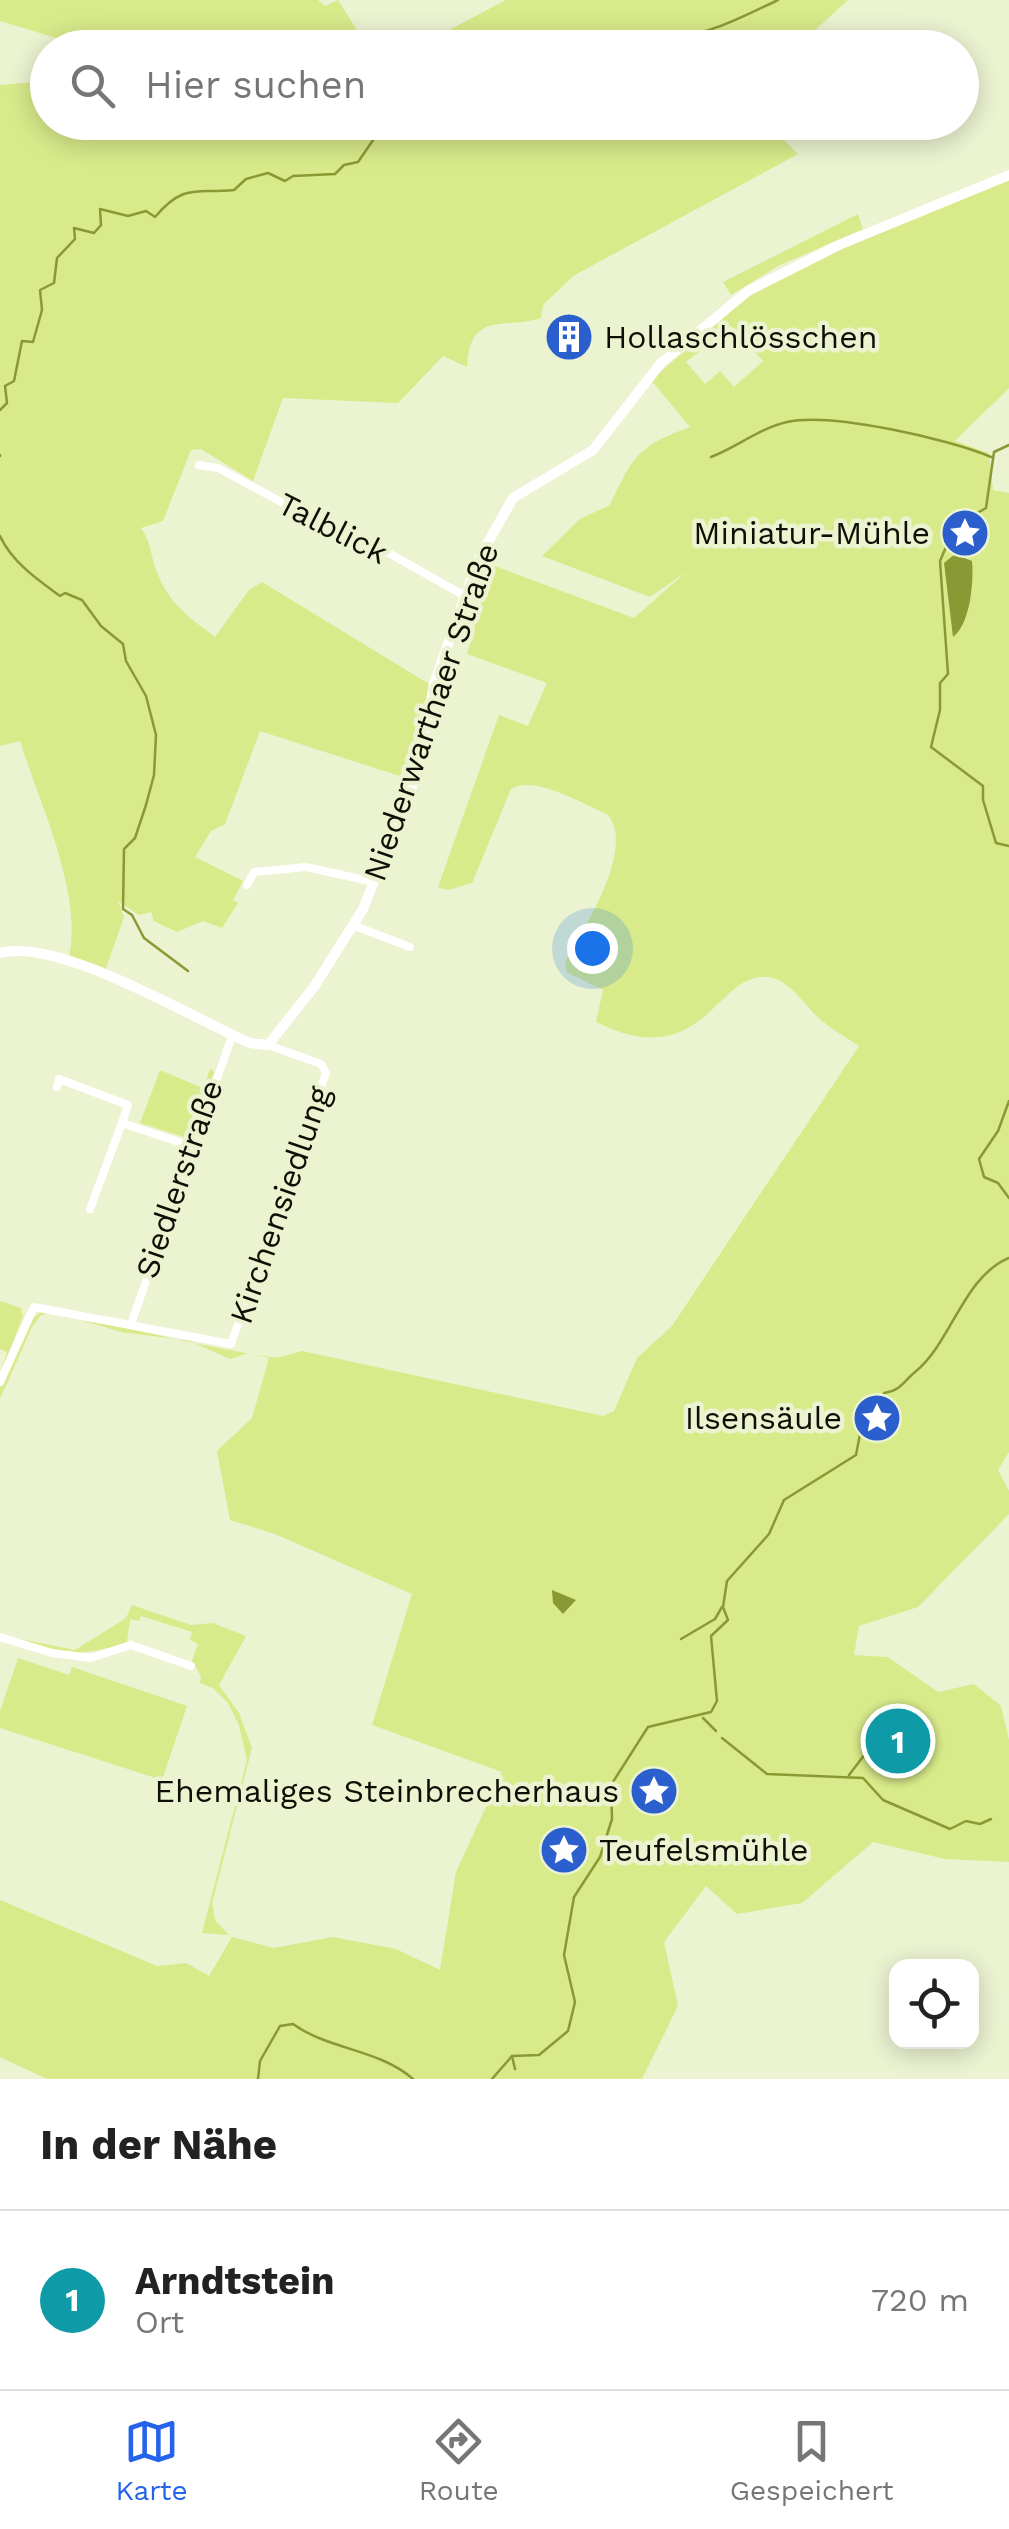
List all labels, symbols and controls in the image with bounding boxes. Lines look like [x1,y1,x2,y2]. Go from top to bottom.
search box [30,30,979,140]
icon: search [65,58,120,113]
text: Hier suchen [145,63,366,107]
building icon: Hollaschlösschen [543,311,595,363]
place label: Hollaschlösschen [604,318,877,356]
street label: Talblick [272,484,394,572]
place icon: Miniatur-Mühle [939,507,991,559]
place label: Miniatur-Mühle [693,514,930,552]
street label: Niederwarthaer Straße [355,538,507,886]
your location [567,923,618,974]
street label: Siedlerstraße [127,1075,231,1283]
street label: Kirchensiedlung [222,1080,339,1329]
place icon: Ilsensäule [851,1392,903,1444]
place label: Ilsensäule [685,1399,842,1437]
pin: 1 [866,1704,930,1778]
place icon: Ehemaliges Steinbrecherhaus [628,1765,680,1817]
place label: Ehemaliges Steinbrecherhaus [155,1772,619,1810]
place icon: Teufelsmühle [538,1824,590,1876]
place label: Teufelsmühle [599,1831,809,1869]
map controls [889,1959,979,2049]
button: locate [889,1959,979,2049]
text: In der Nähe [40,2120,277,2169]
text: Arndtstein [135,2259,335,2303]
text: 1 [66,2281,79,2319]
text: 720 m [871,2281,969,2319]
text: Ort [135,2303,184,2341]
tab: Karte [115,2414,188,2507]
tab: Route [419,2414,499,2507]
tab: Gespeichert [730,2414,894,2507]

